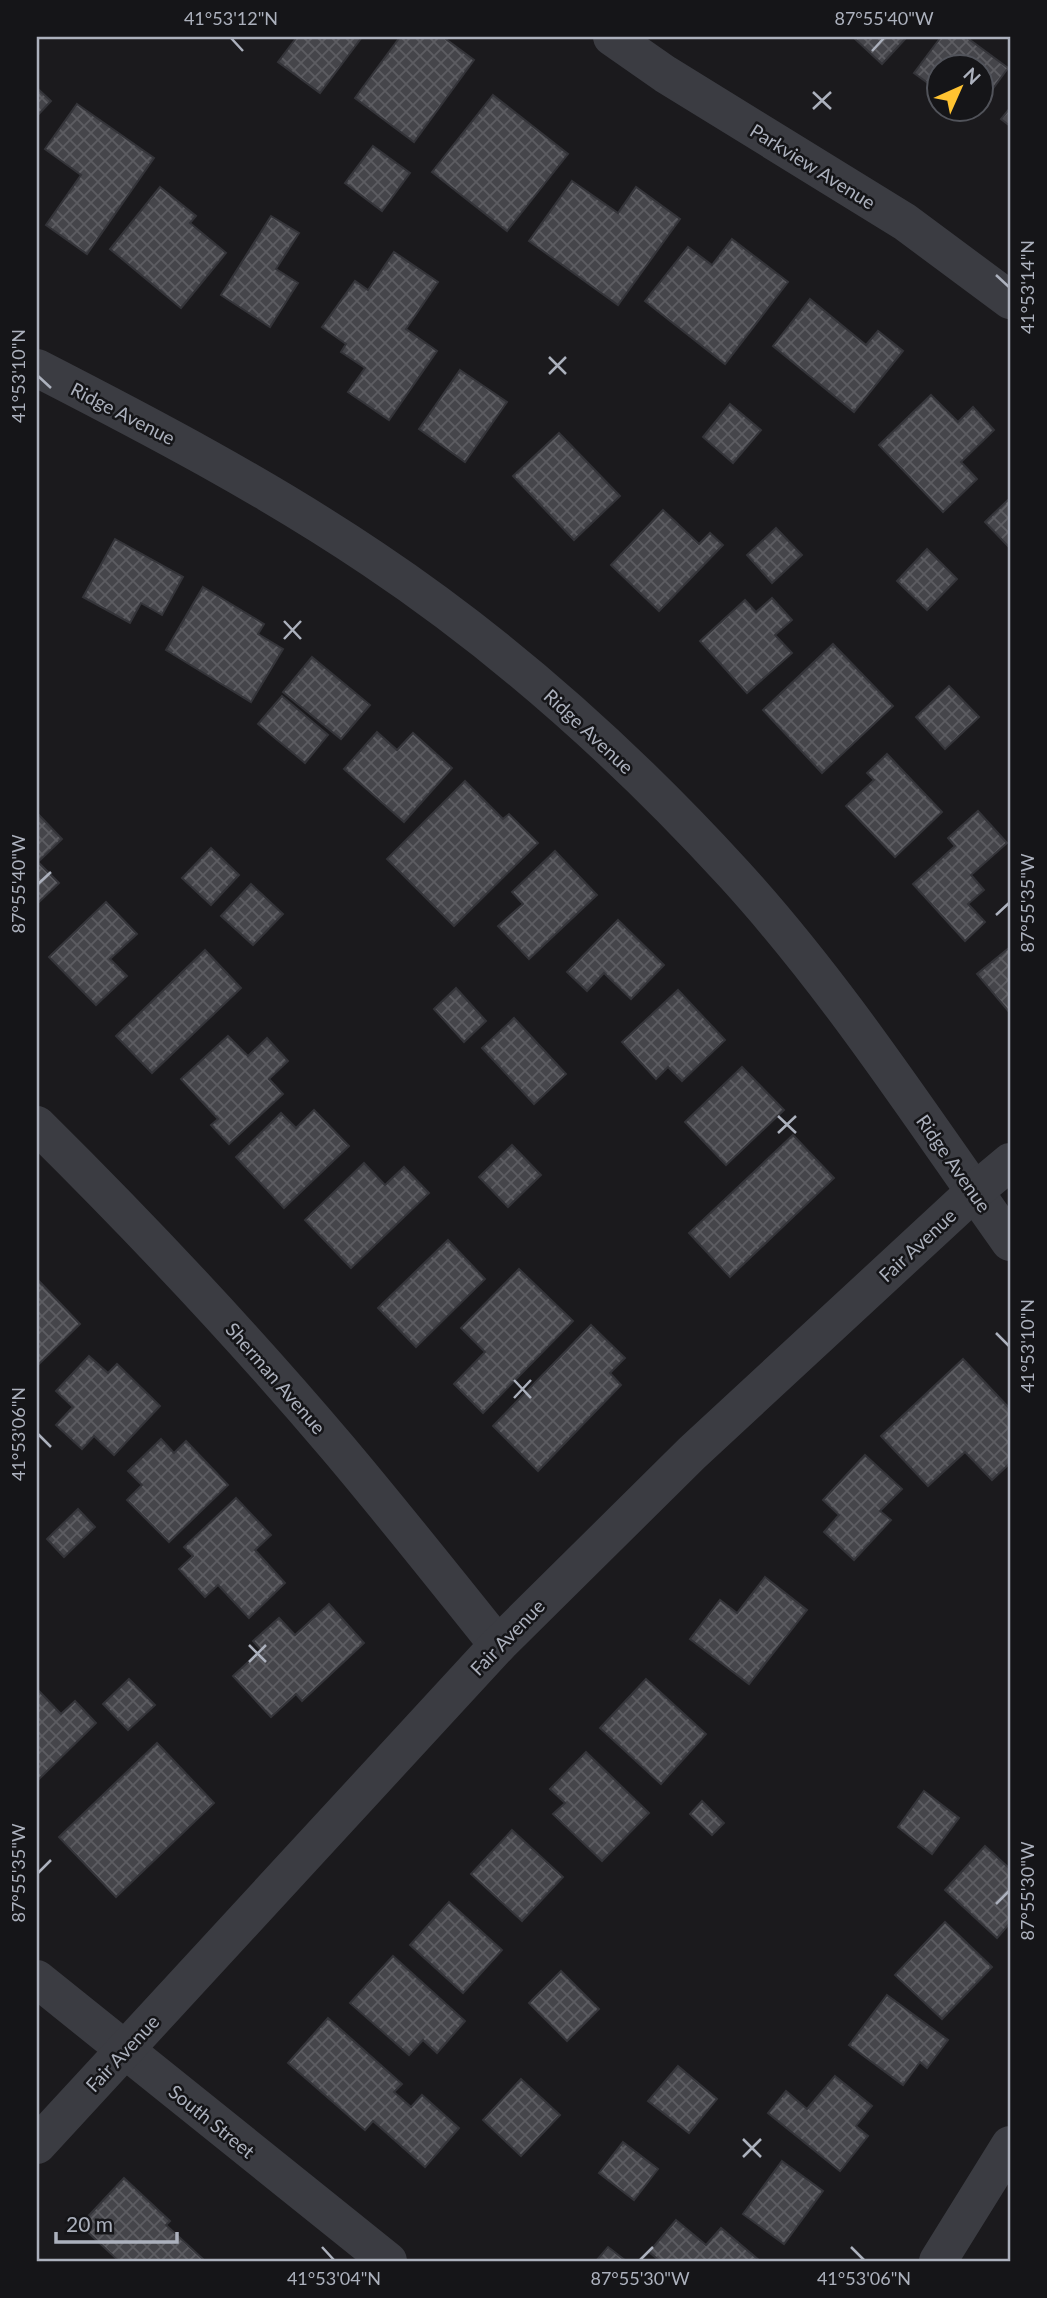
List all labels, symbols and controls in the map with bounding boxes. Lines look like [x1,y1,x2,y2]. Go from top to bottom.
text: 41°53'12"N [184,7,278,29]
text: 87°55'40"W [834,7,934,29]
north arrow [925,52,995,122]
text: N [959,62,986,89]
street label: Parkview Avenue [746,118,880,214]
text: 41°53'14"N [1016,240,1038,334]
text: 41°53'10"N [7,329,29,423]
street label: Ridge Avenue [67,377,179,449]
street label: Ridge Avenue [540,684,638,778]
text: 87°55'40"W [7,834,29,934]
text: 87°55'35"W [1016,853,1038,953]
street label: Ridge Avenue [912,1110,996,1216]
street label: Fair Avenue [874,1203,960,1287]
text: 41°53'10"N [1016,1299,1038,1393]
street label: Sherman Avenue [221,1317,331,1439]
text: 41°53'06"N [7,1387,29,1481]
street label: Fair Avenue [465,1594,549,1680]
text: 87°55'35"W [7,1823,29,1923]
text: 87°55'30"W [1016,1841,1038,1941]
street label: Fair Avenue [80,2010,164,2096]
street label: South Street [164,2079,260,2163]
scale bar [56,2200,177,2244]
text: 20 m [66,2211,113,2236]
text: 41°53'04"N [287,2267,381,2289]
text: 87°55'30"W [590,2267,690,2289]
text: 41°53'06"N [817,2267,911,2289]

